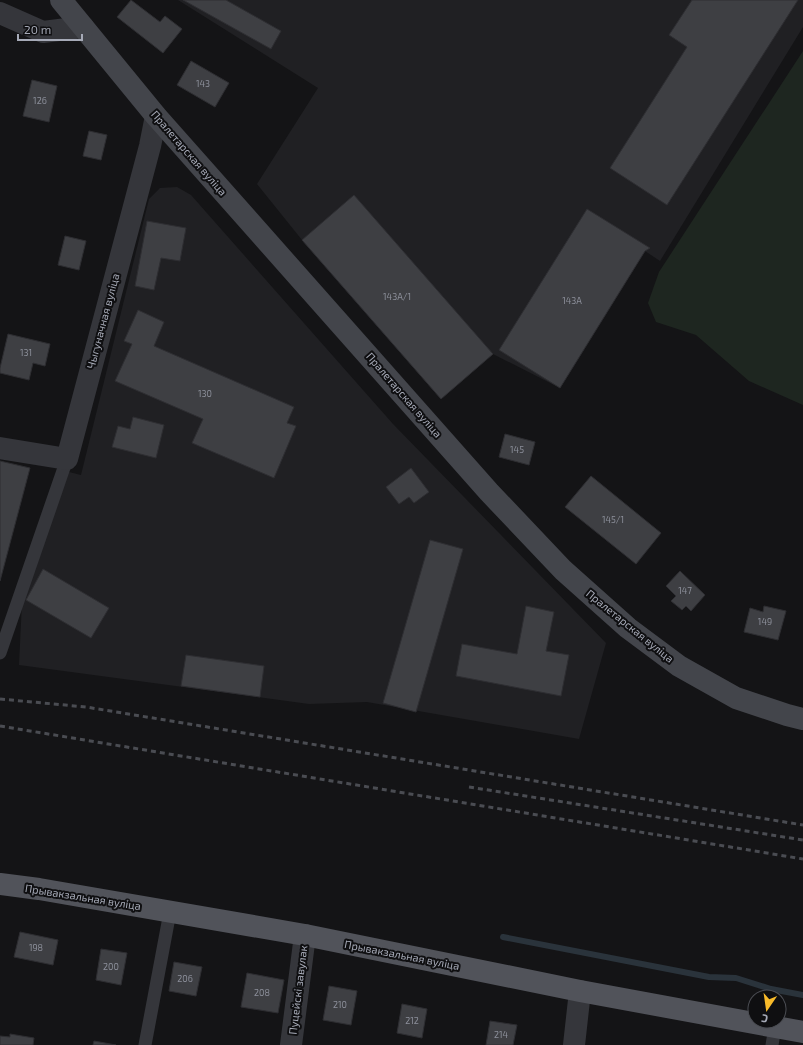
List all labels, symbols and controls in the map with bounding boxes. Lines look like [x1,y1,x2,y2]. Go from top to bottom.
scale bar [18,16,82,42]
text: 20 m [24,22,51,36]
house number: 143 [196,78,210,89]
house number: 126 [33,95,47,106]
street label: Пралетарская вуліца [148,107,230,199]
street label: Чыгуначная вуліца [84,272,122,370]
house number: 143А/1 [383,291,411,302]
house number: 143А [562,295,582,306]
house number: 131 [20,347,32,358]
street label: Пралетарская вуліца [363,349,445,441]
house number: 130 [198,388,212,399]
house number: 145 [510,444,524,455]
house number: 145/1 [602,514,624,525]
house number: 147 [678,585,692,596]
street label: Пралетарская вуліца [583,586,677,666]
house number: 149 [758,616,772,627]
street label: Прывакзальная вуліца [24,881,142,913]
street label: Прывакзальная вуліца [343,937,461,973]
house number: 198 [29,942,43,953]
street label: Пуцейскі завулак [286,944,310,1035]
house number: 200 [103,961,119,972]
house number: 206 [177,973,193,984]
house number: 208 [254,987,270,998]
north arrow [747,989,787,1029]
house number: 210 [333,999,347,1010]
text: С [760,1012,769,1026]
house number: 212 [405,1015,419,1026]
house number: 214 [494,1029,509,1040]

